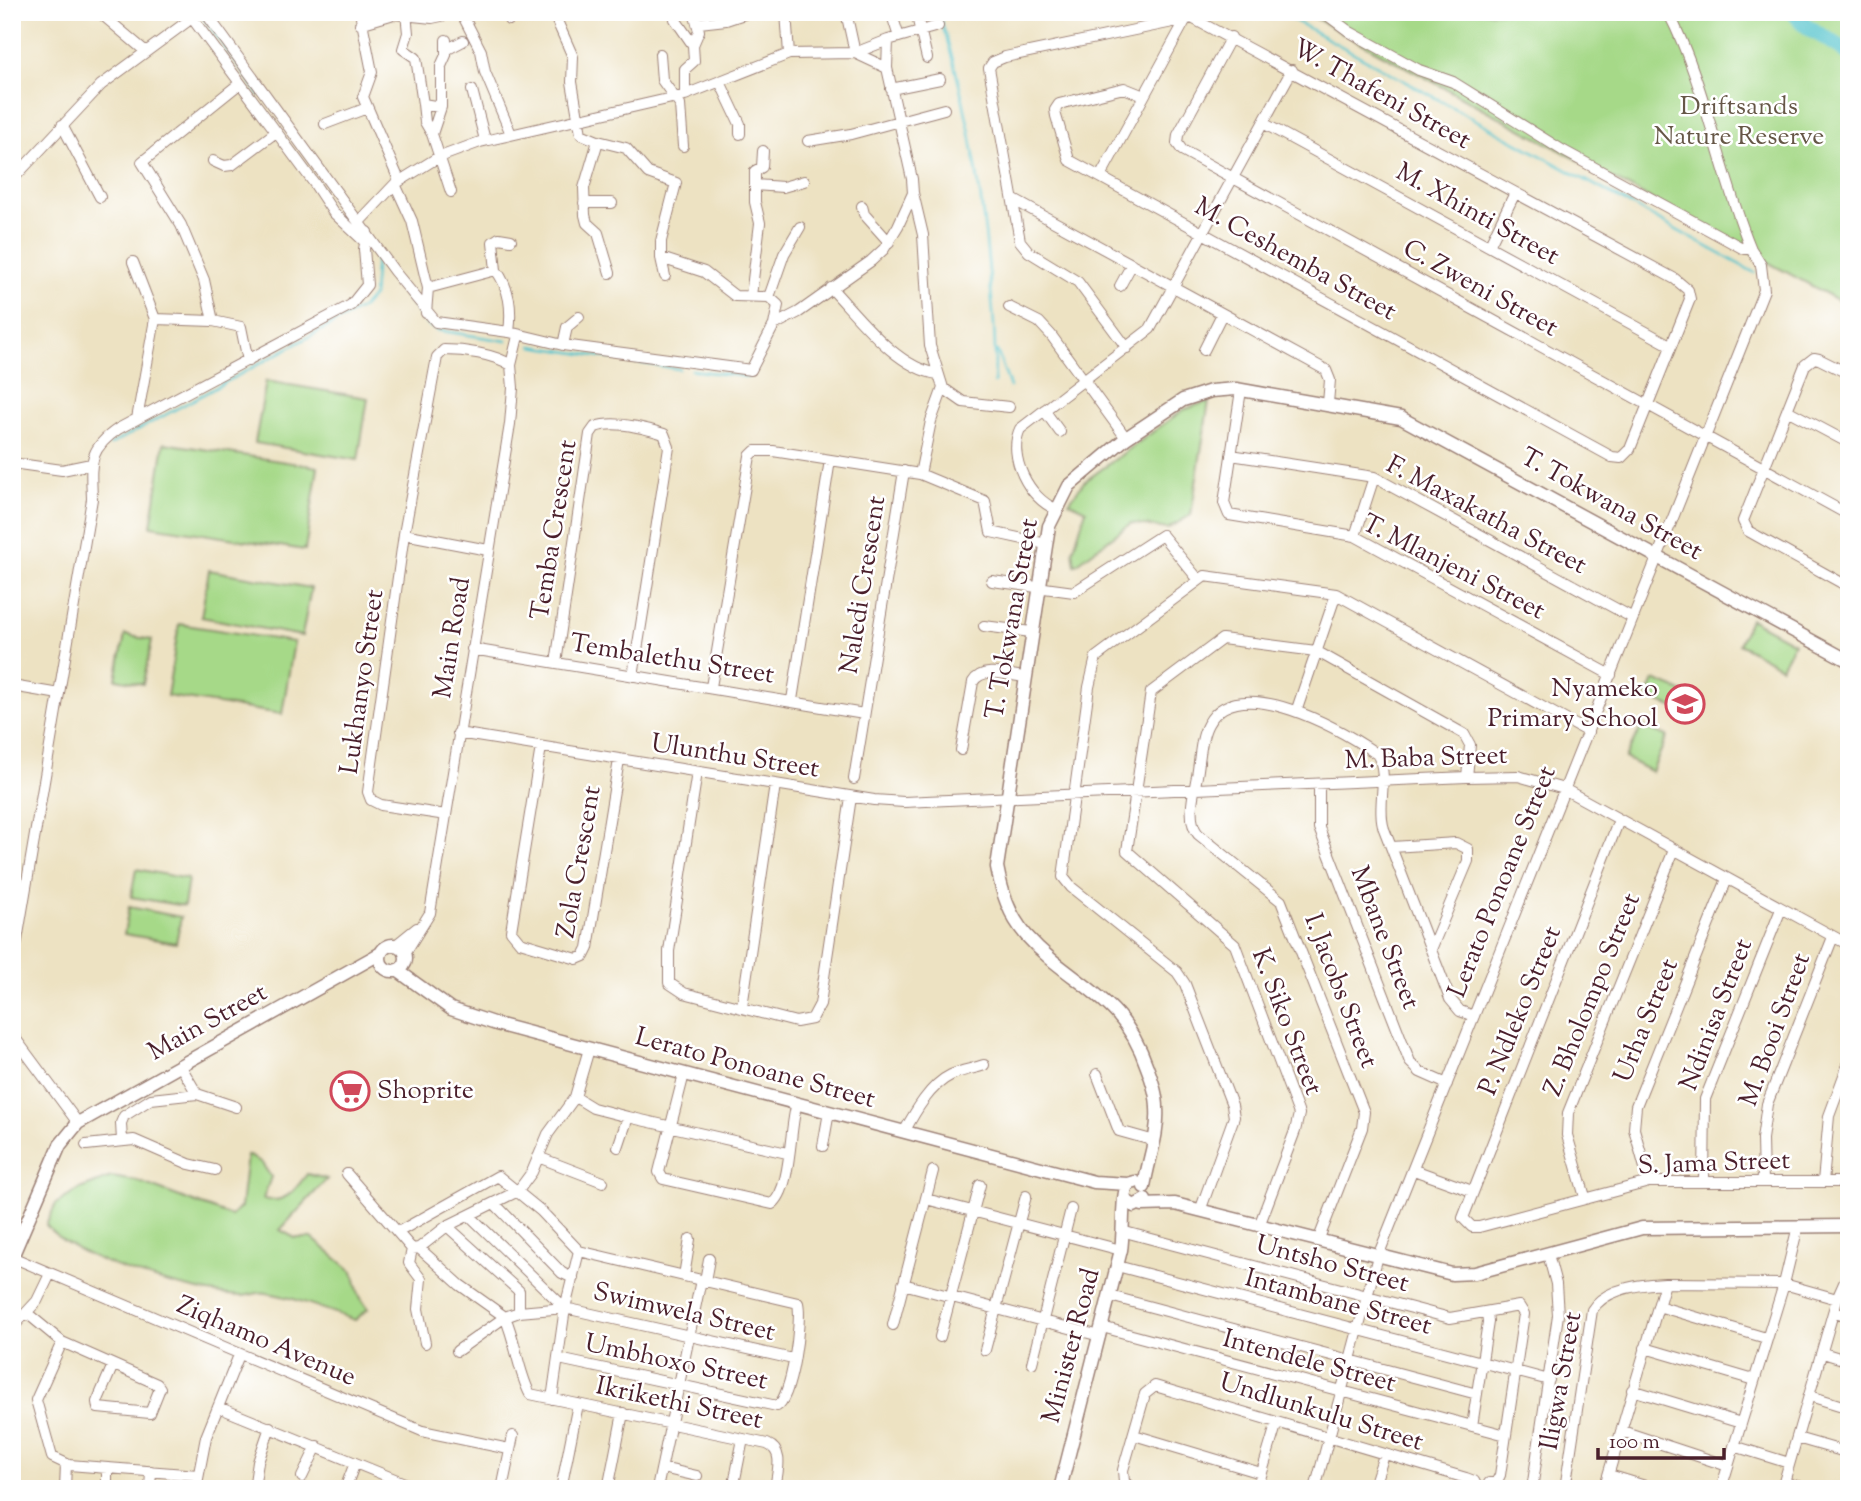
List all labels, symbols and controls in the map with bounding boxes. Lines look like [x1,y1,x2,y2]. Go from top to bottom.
street label: W. Thafeni Street [1285,31,1477,160]
park label: Driftsands Nature Reserve [1654,89,1824,156]
street label: M. Xhinti Street [1388,155,1566,275]
street label: M. Ceshemba Street [1187,189,1403,331]
street label: C. Zweni Street [1396,231,1564,347]
street label: Temba Crescent [523,437,587,623]
street label: T. Tokwana Street [1513,440,1709,571]
street label: F. Maxakatha Street [1379,447,1593,585]
street label: Naledi Crescent [832,493,896,677]
street label: T. Mlanjeni Street [1355,506,1551,630]
street label: T. Tokwana Street [977,516,1049,722]
street label: Main Road [425,574,481,701]
street label: Lukhanyo Street [332,587,394,777]
street label: Tembalethu Street [567,626,777,694]
place label: Nyameko Primary School [1488,671,1658,738]
school or university icon: Nyameko Primary School [1664,683,1706,725]
street label: Ulunthu Street [648,725,822,789]
street label: M. Baba Street [1344,738,1508,780]
street label: Lerato Ponoane Street [1440,761,1566,1003]
street label: Zola Crescent [548,783,612,941]
street label: Mbane Street [1340,861,1428,1015]
street label: Z. Bholompo Street [1535,888,1651,1102]
street label: I. Jacobs Street [1294,908,1386,1074]
street label: P. Ndleko Street [1470,921,1572,1101]
street label: Ndinisa Street [1671,934,1763,1096]
street label: K. Siko Street [1241,943,1331,1101]
street label: M. Booi Street [1731,948,1821,1112]
street label: Urha Street [1605,953,1689,1089]
street label: Main Street [142,975,274,1071]
street label: Lerato Ponoane Street [631,1019,879,1119]
supermarket icon: Shoprite [329,1070,371,1112]
place label: Shoprite [377,1073,474,1110]
street label: S. Jama Street [1637,1143,1791,1185]
street label: Untsho Street [1251,1227,1413,1303]
street label: Intambane Street [1241,1260,1436,1346]
street label: Minister Road [1034,1264,1111,1428]
street label: Swimwela Street [589,1274,779,1352]
street label: Ziqhamo Avenue [171,1288,361,1396]
street label: Iligwa Street [1532,1309,1592,1453]
street label: Intendele Street [1218,1321,1400,1403]
street label: Umbhoxo Street [581,1326,771,1400]
street label: Undlunkulu Street [1214,1364,1428,1462]
street label: Ikrikethi Street [592,1368,766,1440]
scale bar [1598,1417,1724,1461]
text: 100 m [1609,1428,1660,1458]

